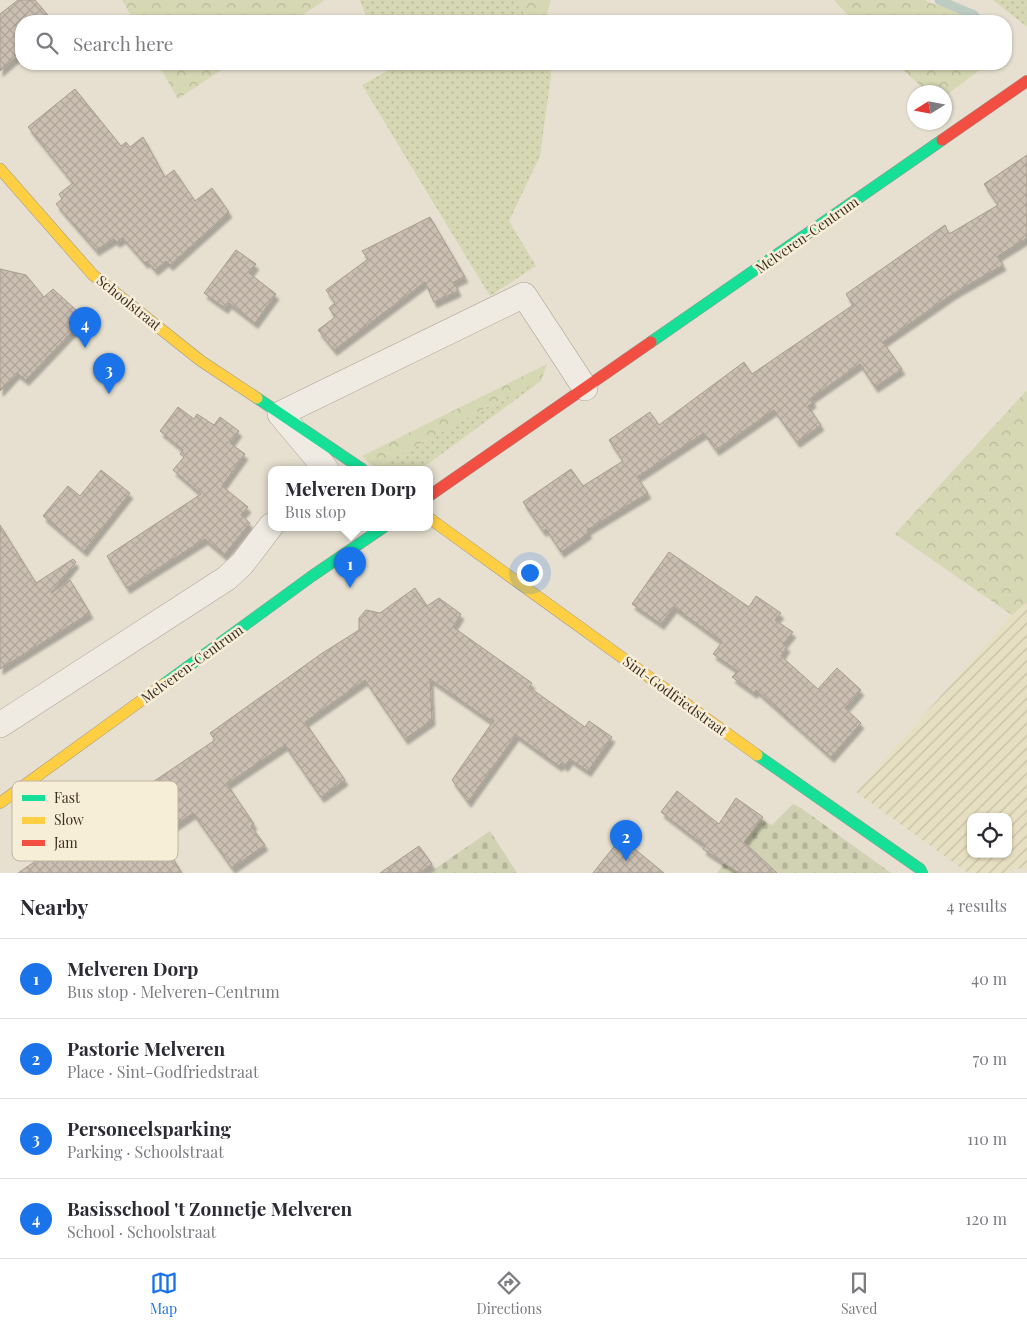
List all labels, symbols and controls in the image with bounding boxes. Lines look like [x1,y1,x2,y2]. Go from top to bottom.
search box [15,15,1012,70]
icon: search [33,29,61,57]
text: Search here [73,30,173,56]
north arrow [907,85,952,130]
street label: Melveren-Centrum [751,192,863,277]
street label: Schoolstraat [93,271,166,335]
pin: 4 [69,307,101,348]
pin: 3 [93,353,125,394]
popup [268,466,433,531]
text: Melveren Dorp [285,475,416,501]
text: Bus stop [285,501,346,522]
pin: 1 [334,547,366,588]
your location [517,560,543,586]
street label: Melveren-Centrum [137,620,247,707]
street label: Sint-Godfriedstraat [619,651,732,740]
legend [12,781,178,861]
text: Fast [54,788,81,807]
text: Slow [54,810,84,829]
map controls [967,813,1012,858]
button: locate [967,813,1012,858]
pin: 2 [610,820,642,861]
text: Jam [53,833,78,852]
text: Nearby [20,892,89,920]
text: 4 results [946,895,1007,916]
text: Melveren Dorp [67,955,198,981]
text: 1 [33,968,39,989]
text: 40 m [971,968,1007,989]
text: Bus stop · Melveren-Centrum [67,981,280,1002]
text: Pastorie Melveren [67,1035,225,1061]
text: 2 [32,1048,40,1069]
text: 70 m [973,1048,1007,1069]
text: Place · Sint-Godfriedstraat [67,1061,259,1082]
text: Personeelsparking [67,1115,231,1141]
text: 3 [32,1128,40,1149]
text: 110 m [967,1128,1007,1149]
text: Parking · Schoolstraat [67,1141,224,1162]
text: Basisschool 't Zonnetje Melveren [67,1195,352,1221]
text: 4 [32,1208,40,1229]
text: 120 m [966,1208,1007,1229]
text: School · Schoolstraat [67,1221,216,1242]
tab: Map [150,1269,178,1318]
tab: Directions [477,1269,542,1318]
tab: Saved [841,1269,877,1318]

